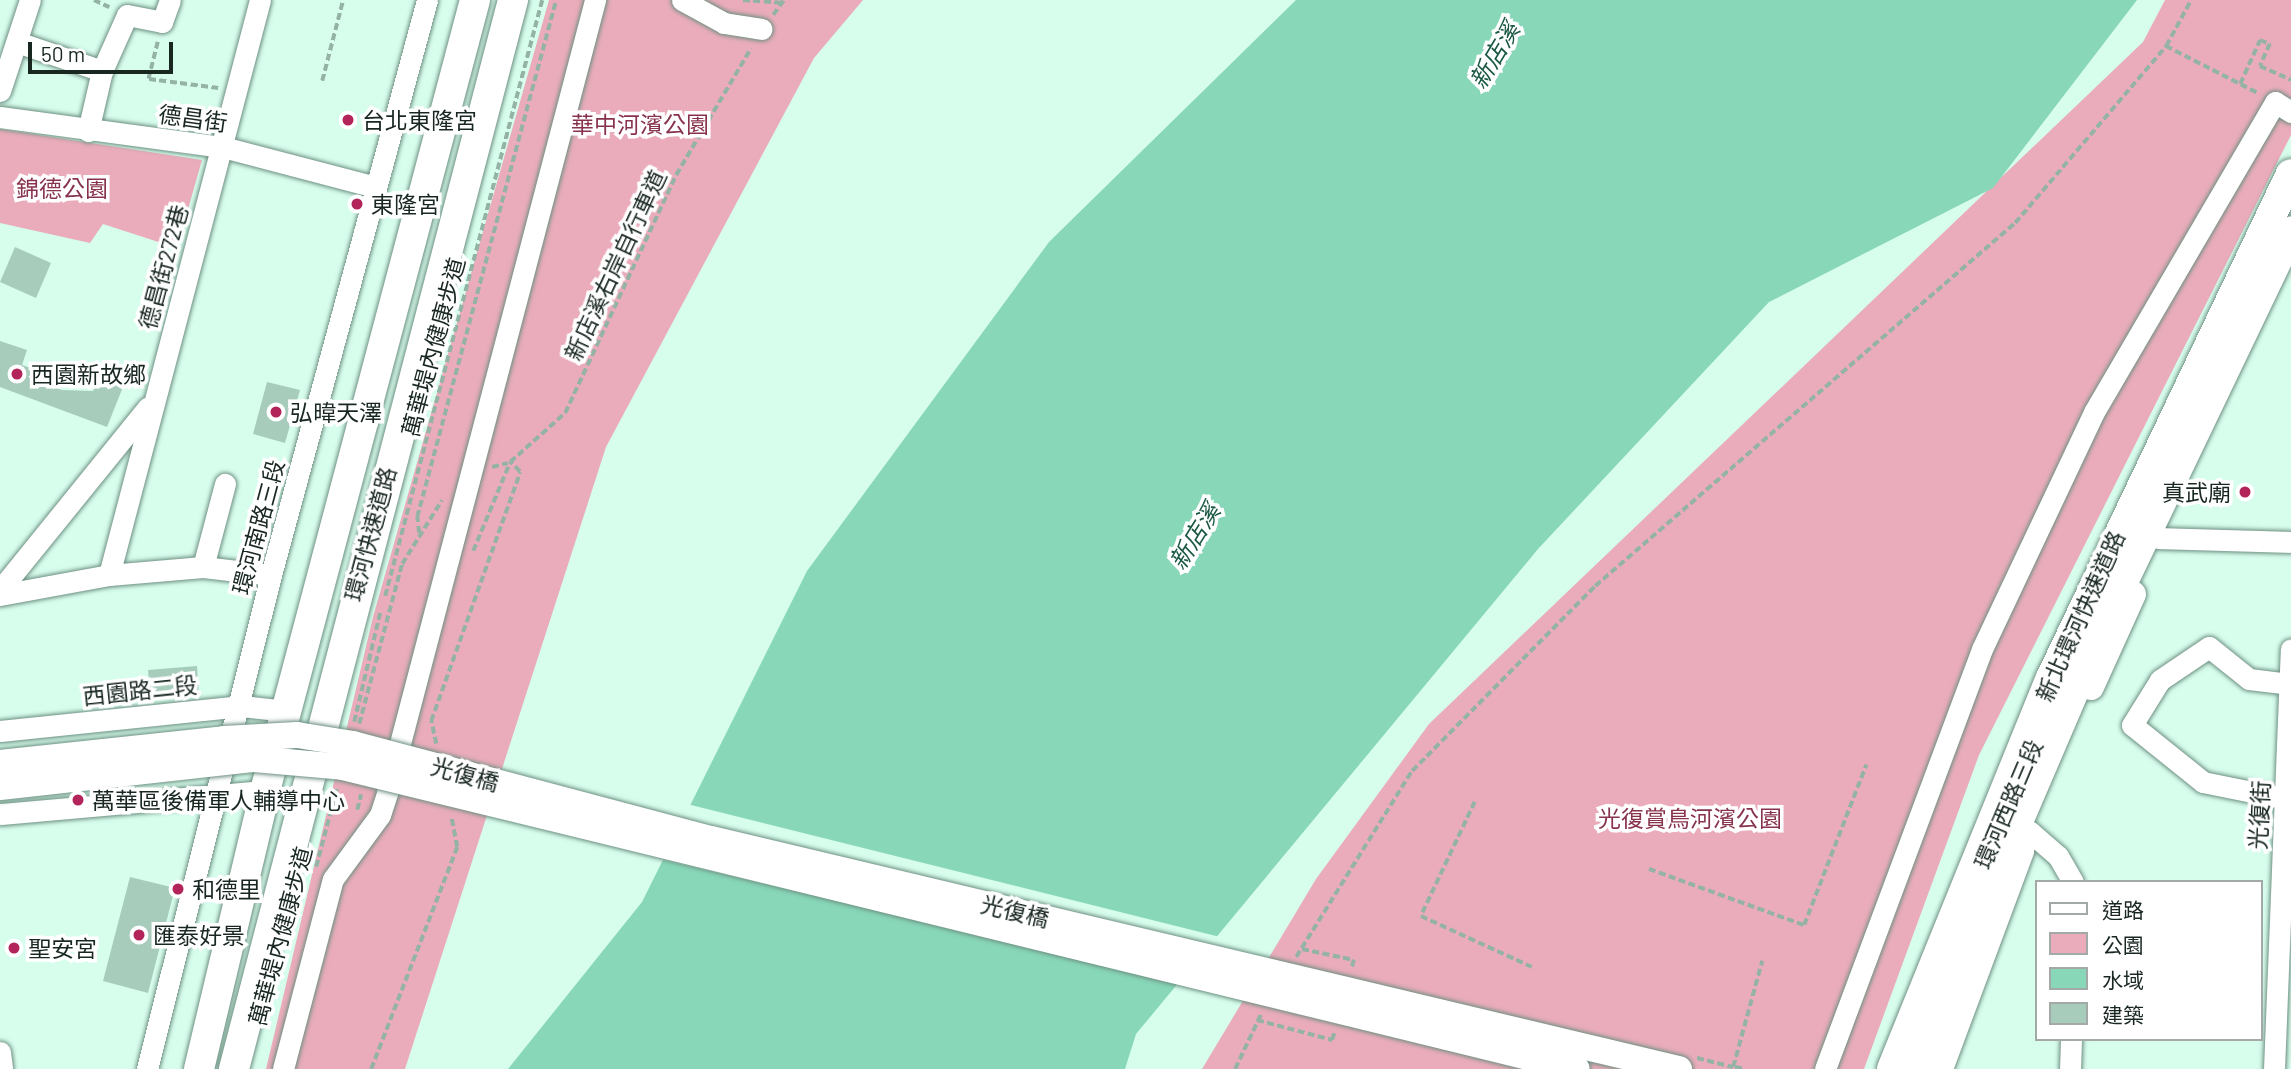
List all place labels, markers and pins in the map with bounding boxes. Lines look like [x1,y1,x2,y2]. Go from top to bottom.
place label: 台北東隆宮 [362,106,477,134]
marker: 台北東隆宮 [340,112,356,128]
place label: 東隆宮 [371,190,440,218]
marker: 東隆宮 [349,196,365,212]
place label: 西園新故鄉 [31,360,146,388]
marker: 西園新故鄉 [9,366,25,382]
place label: 弘暐天澤 [290,398,382,426]
marker: 弘暐天澤 [268,404,284,420]
place label: 真武廟 [2162,478,2231,506]
marker: 真武廟 [2237,484,2253,500]
place label: 萬華區後備軍人輔導中心 [92,786,345,814]
marker: 萬華區後備軍人輔導中心 [70,792,86,808]
place label: 和德里 [192,875,261,903]
marker: 和德里 [170,881,186,897]
place label: 匯泰好景 [153,921,245,949]
marker: 匯泰好景 [131,927,147,943]
place label: 聖安宮 [28,934,97,962]
marker: 聖安宮 [6,940,22,956]

